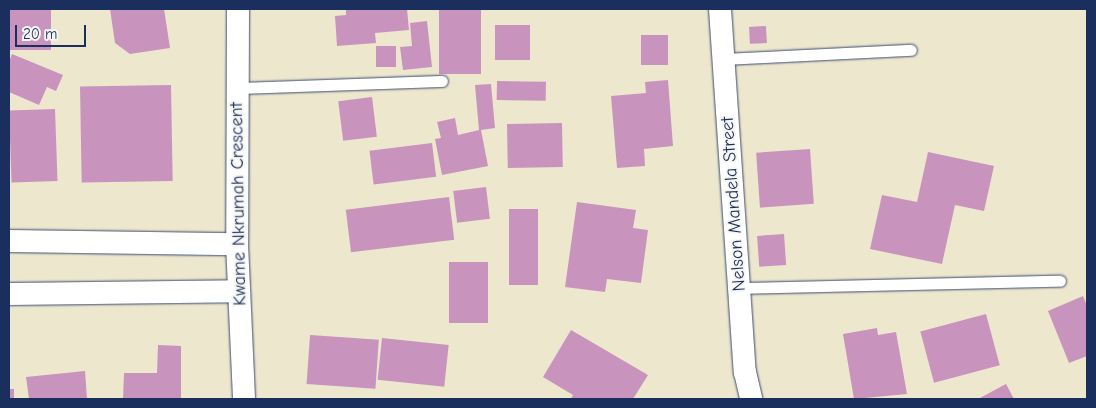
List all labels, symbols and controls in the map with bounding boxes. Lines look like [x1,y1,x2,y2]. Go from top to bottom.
scale bar [18,15,89,47]
text: 20 m [23,25,57,43]
street label: Kwame Nkrumah Crescent [226,102,252,306]
street label: Nelson Mandela Street [717,116,751,292]

